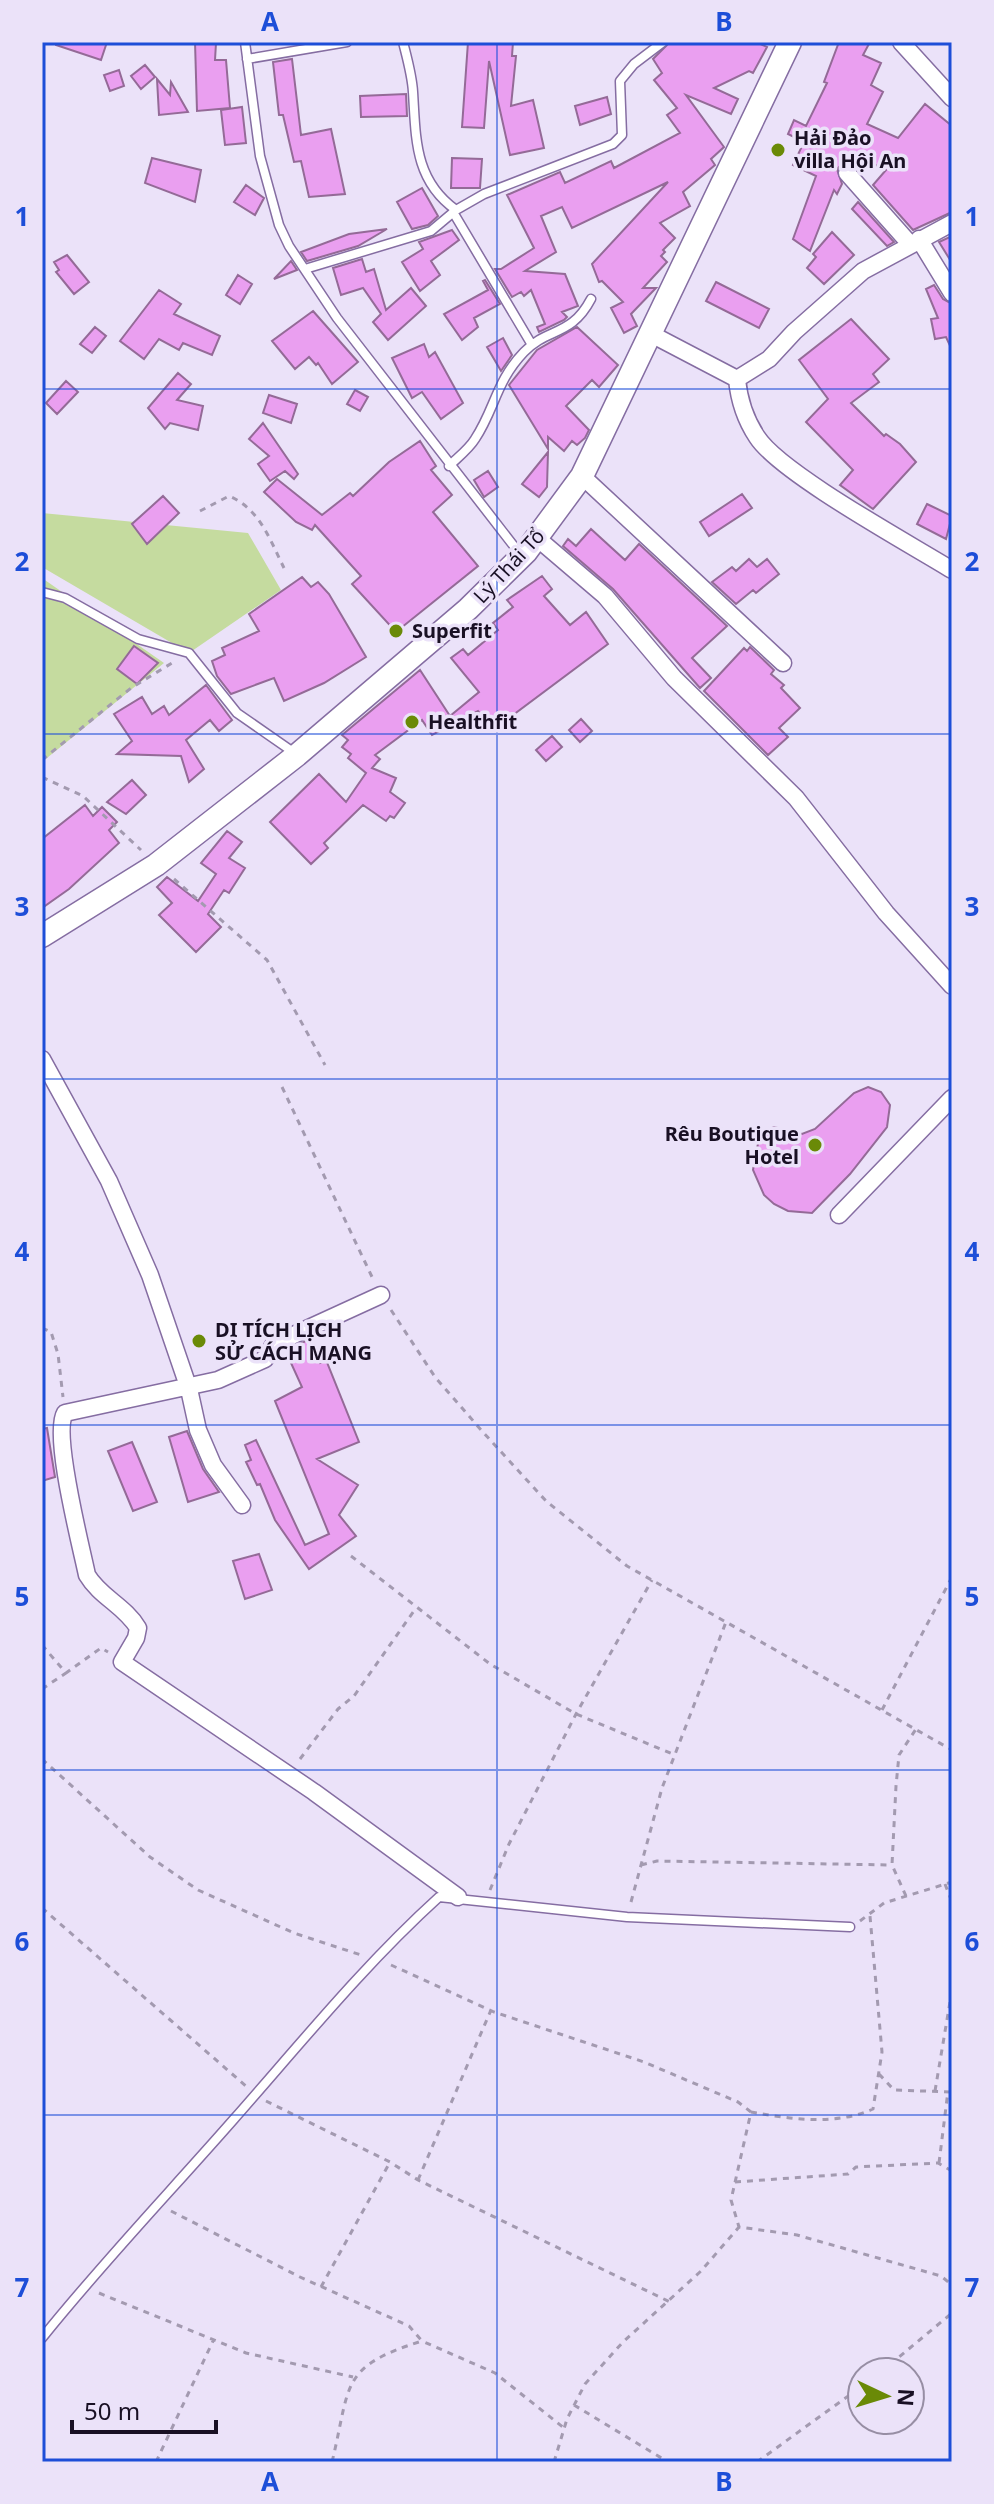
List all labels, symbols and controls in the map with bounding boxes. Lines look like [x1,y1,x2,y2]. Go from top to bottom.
text: A [261,3,279,39]
text: B [715,3,733,39]
place label: Hải Đảo villa Hội An [794,124,906,174]
marker: Hải Đảo villa Hội An [769,141,787,159]
text: 1 [15,198,29,234]
text: 1 [965,198,979,234]
street label: Lý Thái Tổ [467,523,550,609]
text: 2 [15,543,30,579]
text: 2 [965,543,980,579]
place label: Superfit [412,617,492,644]
marker: Superfit [387,622,405,640]
place label: Healthfit [428,708,518,735]
marker: Healthfit [403,713,421,731]
text: 3 [15,888,29,924]
text: 3 [965,888,979,924]
place label: Rêu Boutique Hotel [665,1120,799,1170]
marker: Rêu Boutique Hotel [806,1136,824,1154]
text: 4 [15,1233,30,1269]
text: 4 [965,1233,980,1269]
place label: DI TÍCH LỊCH SỬ CÁCH MẠNG [215,1316,372,1366]
marker: DI TÍCH LỊCH SỬ CÁCH MẠNG [190,1332,208,1350]
text: 5 [15,1578,29,1614]
text: 5 [965,1578,979,1614]
text: 6 [15,1923,30,1959]
text: 6 [965,1923,980,1959]
text: 7 [15,2269,30,2305]
text: 7 [965,2269,980,2305]
north arrow [846,2356,926,2436]
scale bar [72,2384,216,2434]
text: N [891,2387,923,2407]
text: 50 m [84,2394,140,2427]
text: A [261,2463,279,2499]
text: B [715,2463,733,2499]

